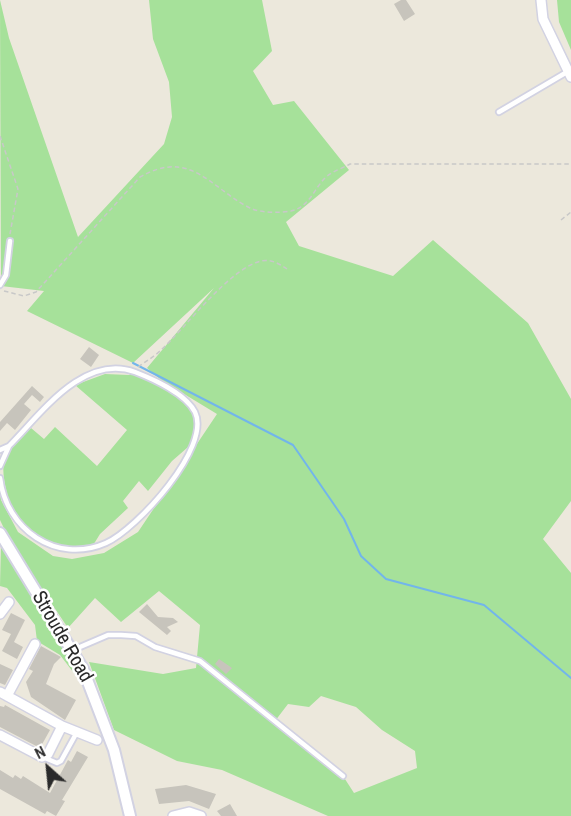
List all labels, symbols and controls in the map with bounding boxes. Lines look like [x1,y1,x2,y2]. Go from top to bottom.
street label: Stroude Road [26,587,98,687]
north arrow [18,738,78,798]
text: N [31,740,49,764]

